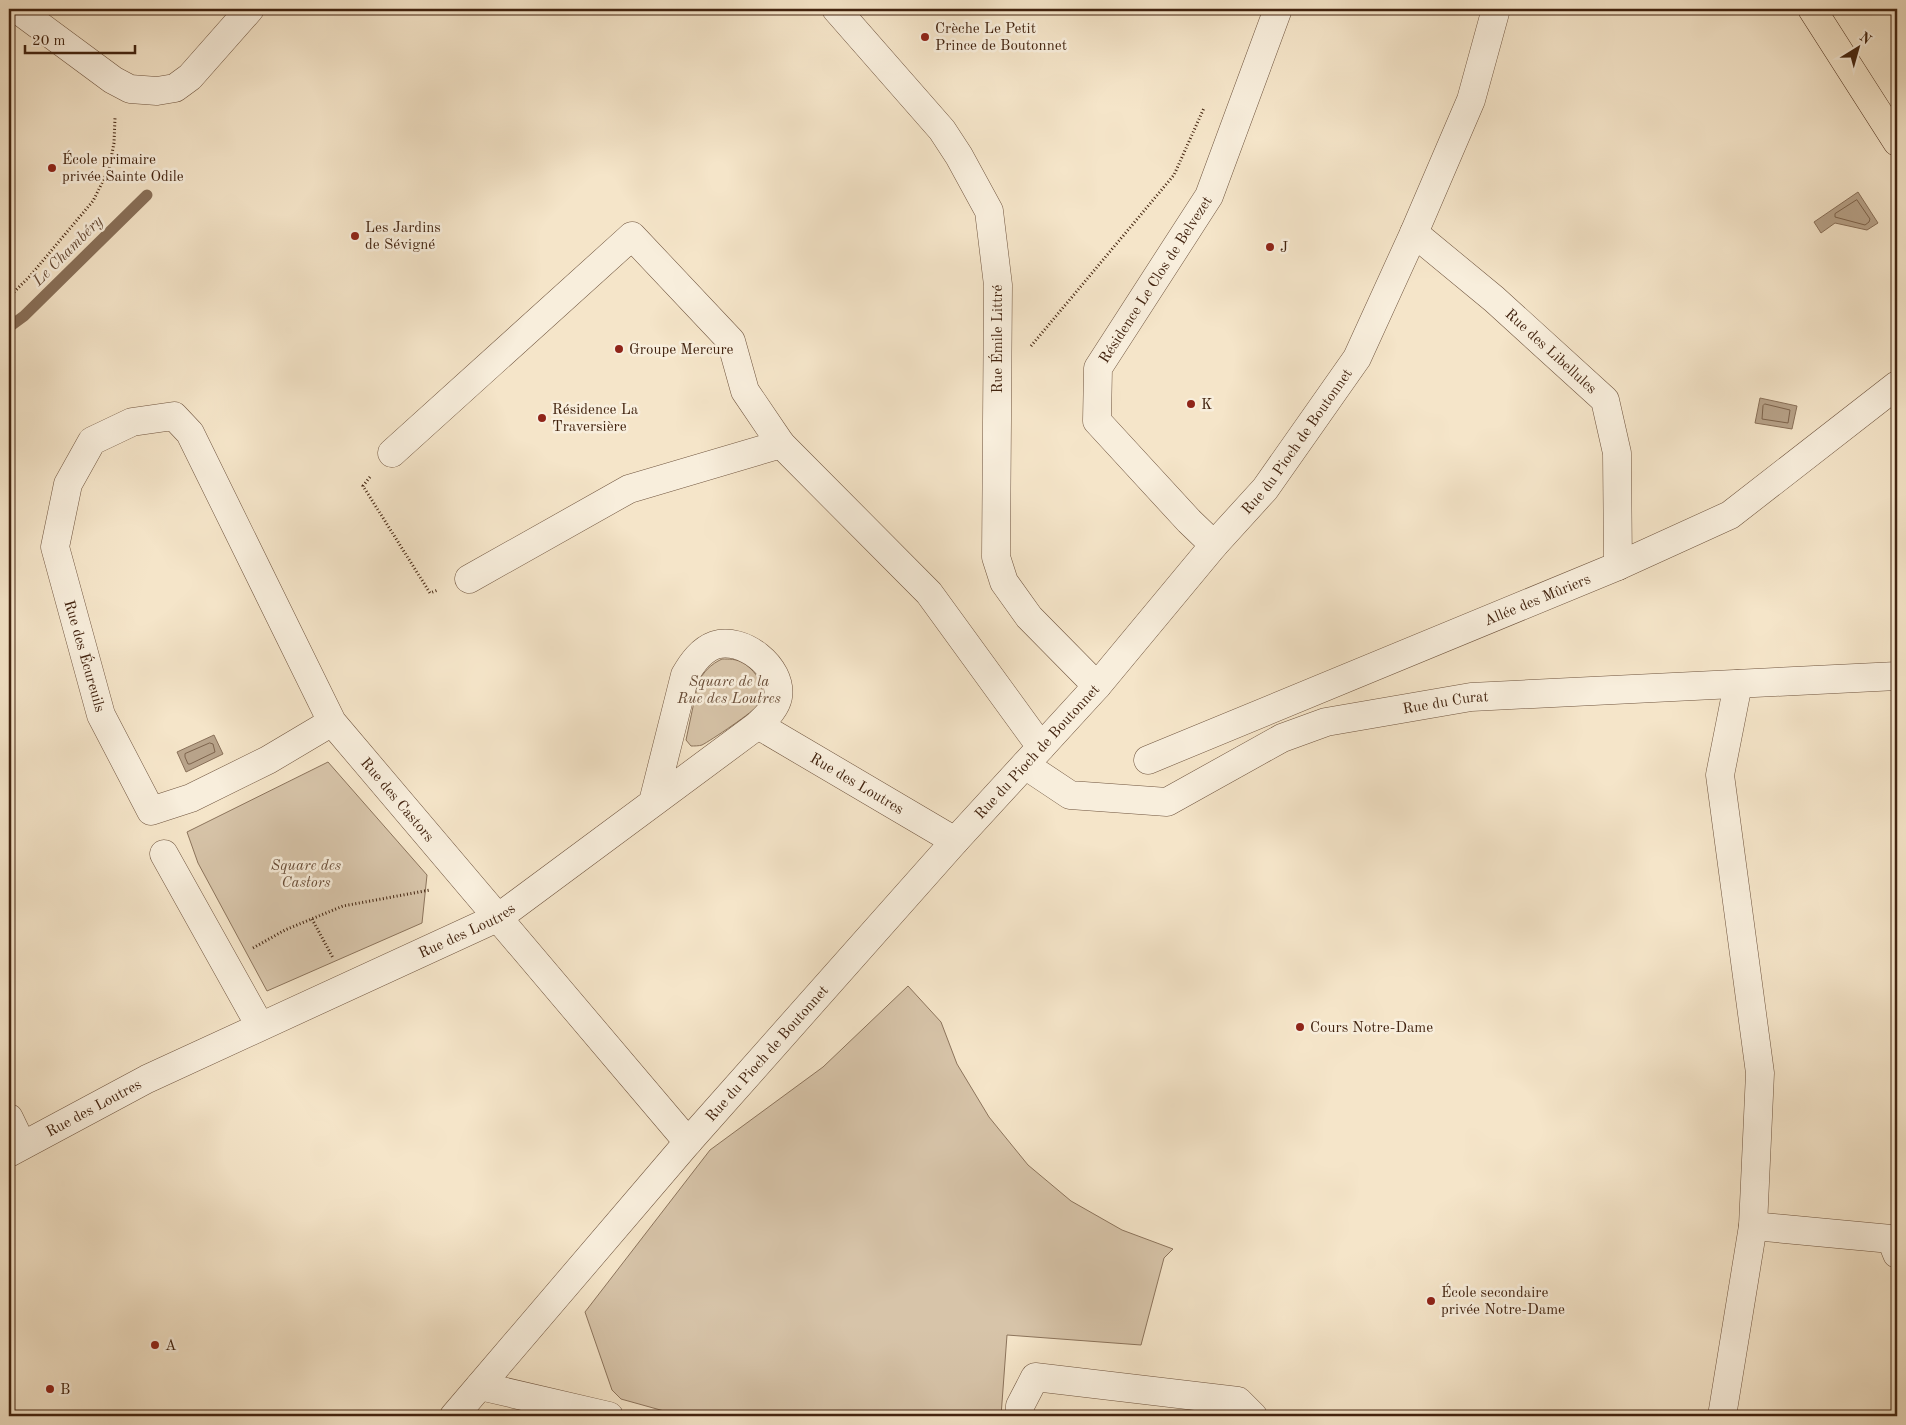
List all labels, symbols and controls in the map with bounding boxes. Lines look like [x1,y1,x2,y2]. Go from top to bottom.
scale bar [25,22,135,54]
place label: Crèche Le Petit Prince de Boutonnet [935,22,1067,54]
north arrow [1834,22,1884,72]
text: N [1857,30,1874,47]
marker: Crèche Le Petit Prince de Boutonnet [919,31,931,43]
text: 20 m [32,34,66,49]
place label: École primaire privée Sainte Odile [62,150,184,185]
marker: École primaire privée Sainte Odile [46,162,58,174]
street label: Résidence Le Clos de Belvezet [1097,194,1216,366]
water label: Le Chambéry [30,213,107,290]
place label: Les Jardins de Sévigné [365,221,441,253]
marker: Les Jardins de Sévigné [349,230,361,242]
marker: J [1264,241,1276,253]
place label: J [1280,241,1288,256]
street label: Rue Émile Littré [988,284,1006,393]
street label: Rue des Libellules [1502,307,1599,397]
marker: Groupe Mercure [613,343,625,355]
place label: Groupe Mercure [629,343,734,358]
street label: Rue du Pioch de Boutonnet [1240,367,1356,518]
marker: K [1185,398,1197,410]
place label: K [1201,398,1212,413]
place label: Résidence La Traversière [552,403,639,435]
marker: Résidence La Traversière [536,412,548,424]
street label: Allée des Mûriers [1482,572,1593,629]
street label: Rue des Écureuils [60,598,110,714]
park label: Square de la Rue des Loutres [676,675,781,707]
street label: Rue du Pioch de Boutonnet [973,682,1103,823]
street label: Rue du Curat [1402,690,1489,718]
street label: Rue des Loutres [807,751,906,818]
street label: Rue des Castors [357,756,436,845]
park label: Square des Castors [271,859,341,891]
street label: Rue des Loutres [417,902,519,962]
street label: Rue du Pioch de Boutonnet [704,983,832,1125]
marker: Cours Notre-Dame [1294,1021,1306,1033]
place label: Cours Notre-Dame [1310,1021,1433,1036]
street label: Rue des Loutres [44,1077,144,1141]
place label: École secondaire privée Notre-Dame [1441,1283,1565,1318]
marker: École secondaire privée Notre-Dame [1425,1295,1437,1307]
marker: A [149,1339,161,1351]
place label: A [165,1339,177,1354]
marker: B [44,1383,56,1395]
place label: B [60,1383,70,1398]

